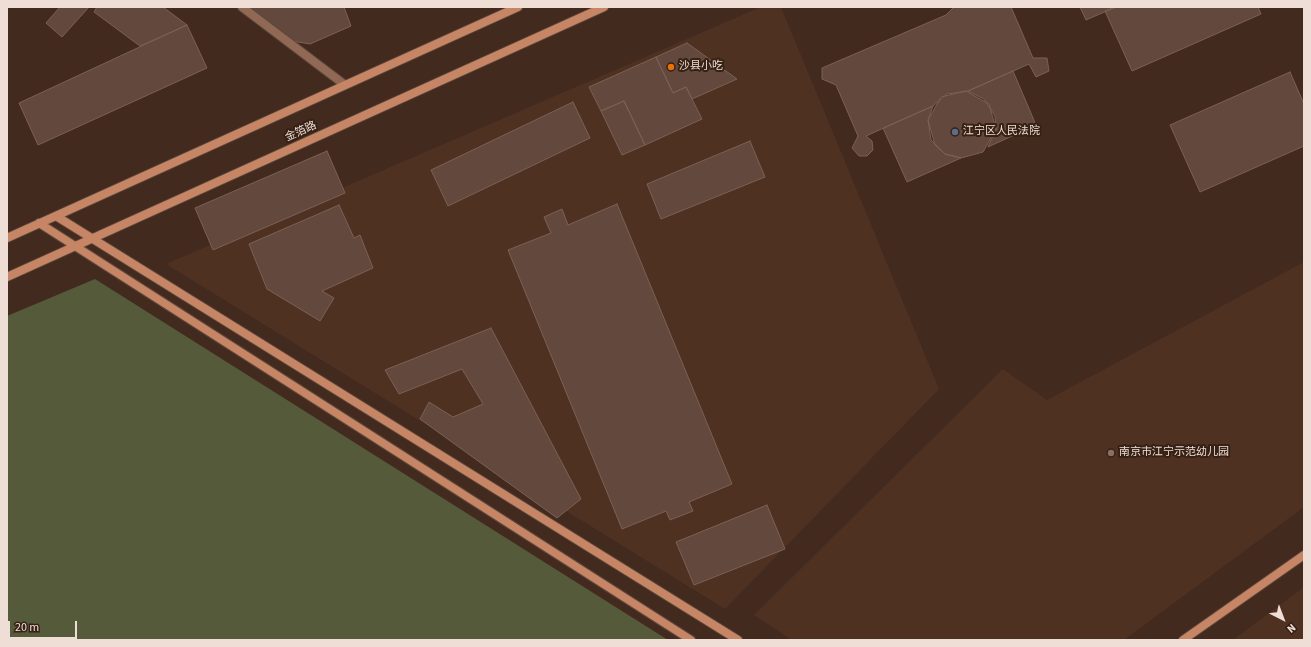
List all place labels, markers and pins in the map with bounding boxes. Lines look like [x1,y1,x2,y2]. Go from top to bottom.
place label: 沙县小吃 [679,60,723,74]
marker: 沙县小吃 [666,62,676,72]
place label: 江宁区人民法院 [963,125,1040,139]
marker: 江宁区人民法院 [950,127,960,137]
place label: 南京市江宁示范幼儿园 [1119,446,1229,460]
marker: 南京市江宁示范幼儿园 [1106,448,1116,458]

